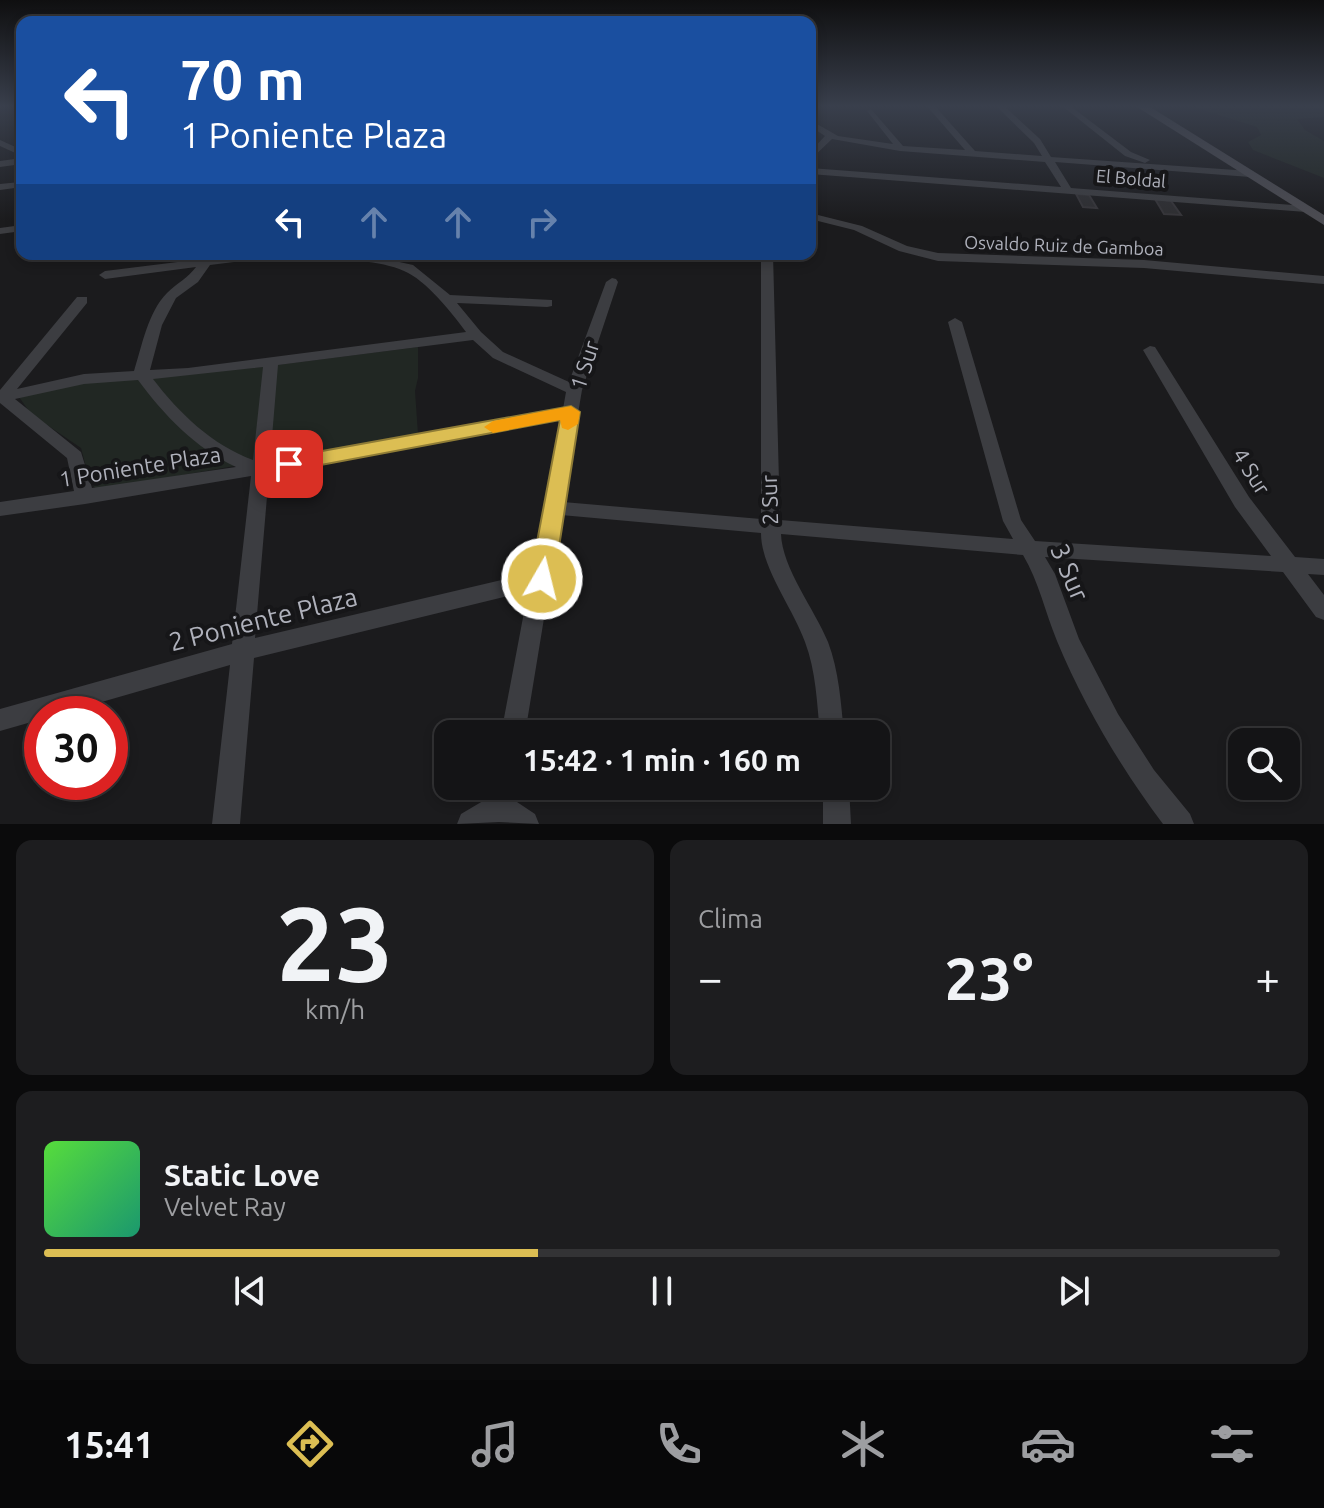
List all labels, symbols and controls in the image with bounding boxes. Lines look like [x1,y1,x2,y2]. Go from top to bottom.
icon: left [48,48,152,152]
text: 70 m [180,48,305,111]
text: 1 Poniente Plaza [180,114,447,155]
street label: El Boldal [1095,165,1167,191]
icon: left [268,200,312,244]
icon: ahead [352,200,396,244]
icon: ahead [436,200,480,244]
icon: right [520,200,564,244]
street label: Osvaldo Ruiz de Gamboa [964,232,1164,258]
street label: 1 Sur [564,337,604,393]
pin [255,430,323,498]
street label: 1 Poniente Plaza [57,441,223,491]
icon: arrive [267,442,311,486]
street label: 4 Sur [1228,443,1276,499]
street label: 2 Sur [756,474,782,525]
position arrow [500,537,584,621]
street label: 3 Sur [1045,539,1095,605]
street label: 2 Poniente Plaza [166,582,360,656]
speed limit sign: 30 [24,696,128,800]
map controls [1228,728,1300,800]
button: search [1228,728,1300,800]
text: 15:42 · 1 min · 160 m [523,743,801,777]
text: 23 [276,884,394,1001]
text: Clima [698,904,763,933]
text: 23° [945,944,1033,1011]
text: − [698,953,723,1002]
text: + [1255,953,1280,1002]
text: km/h [305,995,365,1024]
text: Static Love [164,1158,320,1192]
text: Velvet Ray [164,1192,286,1221]
icon: previous [228,1269,272,1313]
icon: pause [640,1269,684,1313]
icon: next [1052,1269,1096,1313]
icon: directions [282,1416,338,1472]
icon: music [467,1416,523,1472]
icon: phone [651,1416,707,1472]
icon: climate [835,1416,891,1472]
icon: car [1020,1416,1076,1472]
icon: filters [1204,1416,1260,1472]
text: 15:41 [64,1424,154,1465]

